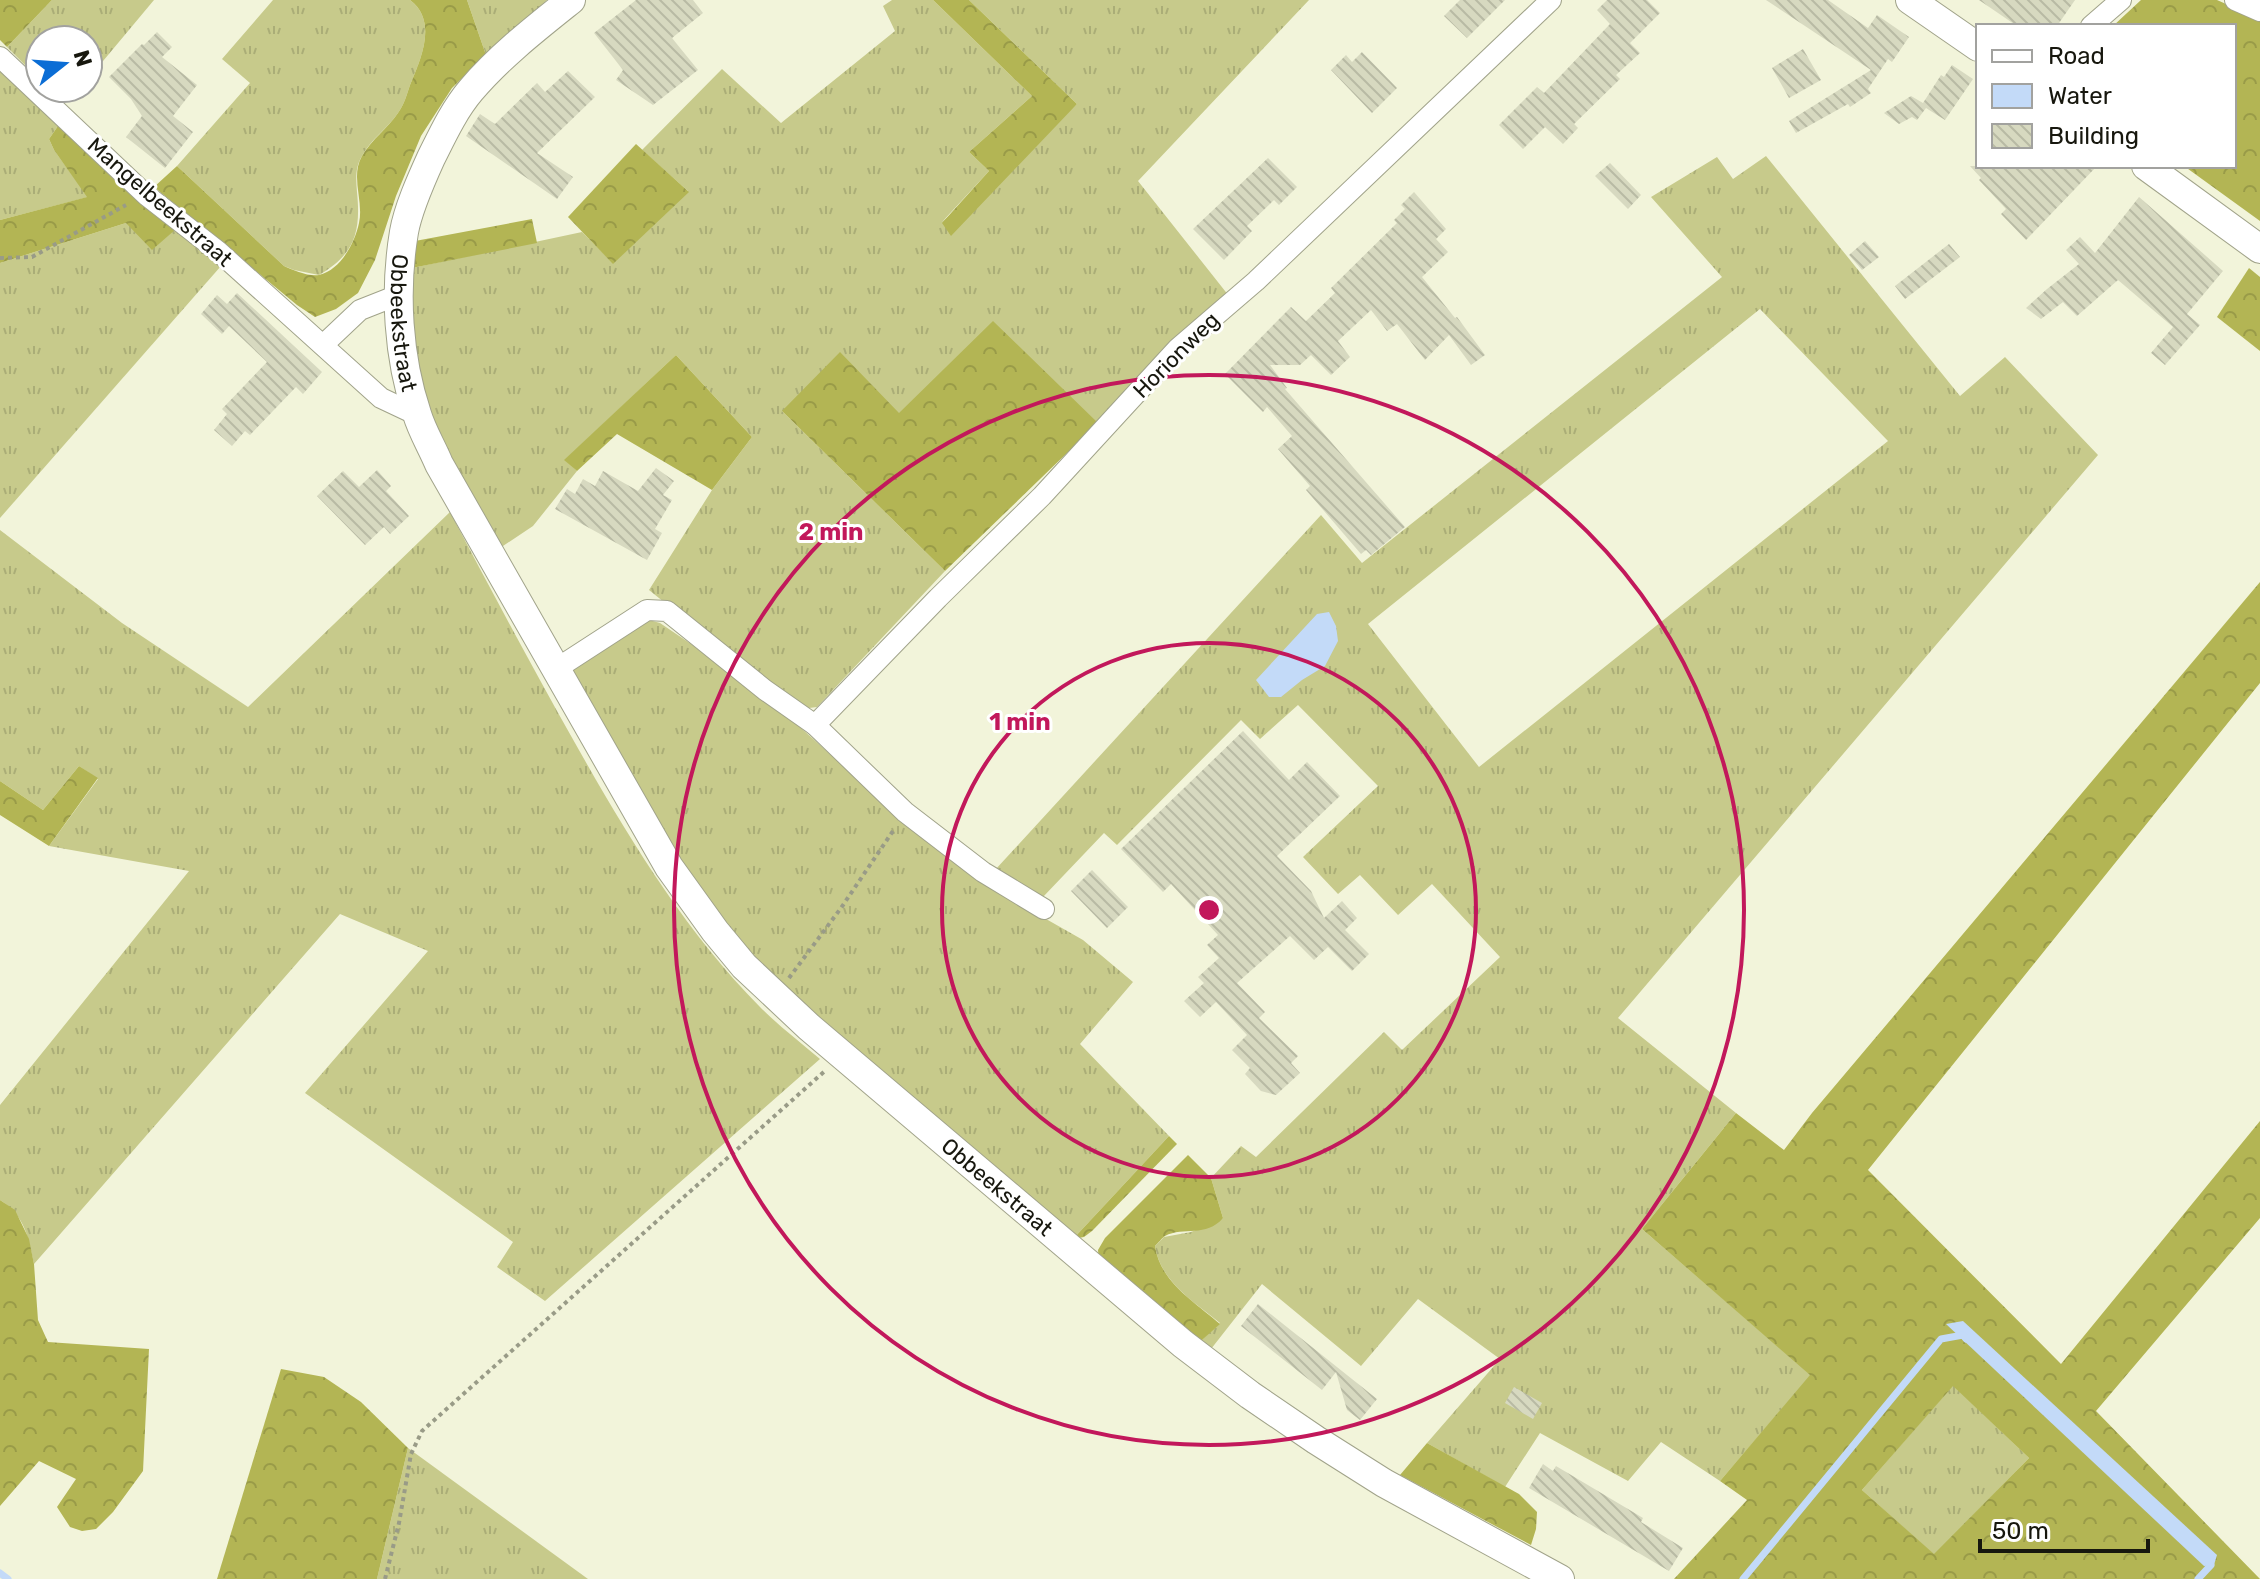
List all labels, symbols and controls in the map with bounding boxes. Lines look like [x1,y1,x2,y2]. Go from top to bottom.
north arrow [24,24,104,104]
legend [1976,24,2236,168]
text: Road [2048,42,2105,70]
text: N [67,47,98,70]
text: Water [2048,82,2112,110]
text: Building [2048,122,2139,150]
street label: Mangelbeekstraat [82,132,238,273]
street label: Obbeekstraat [385,253,423,394]
street label: Horionweg [1127,306,1225,404]
text: 2 min [799,518,864,546]
text: 1 min [989,708,1051,736]
centre of rings [1195,896,1223,924]
street label: Obbeekstraat [936,1132,1059,1242]
scale bar [1980,1503,2148,1553]
text: 50 m [1992,1517,2049,1545]

